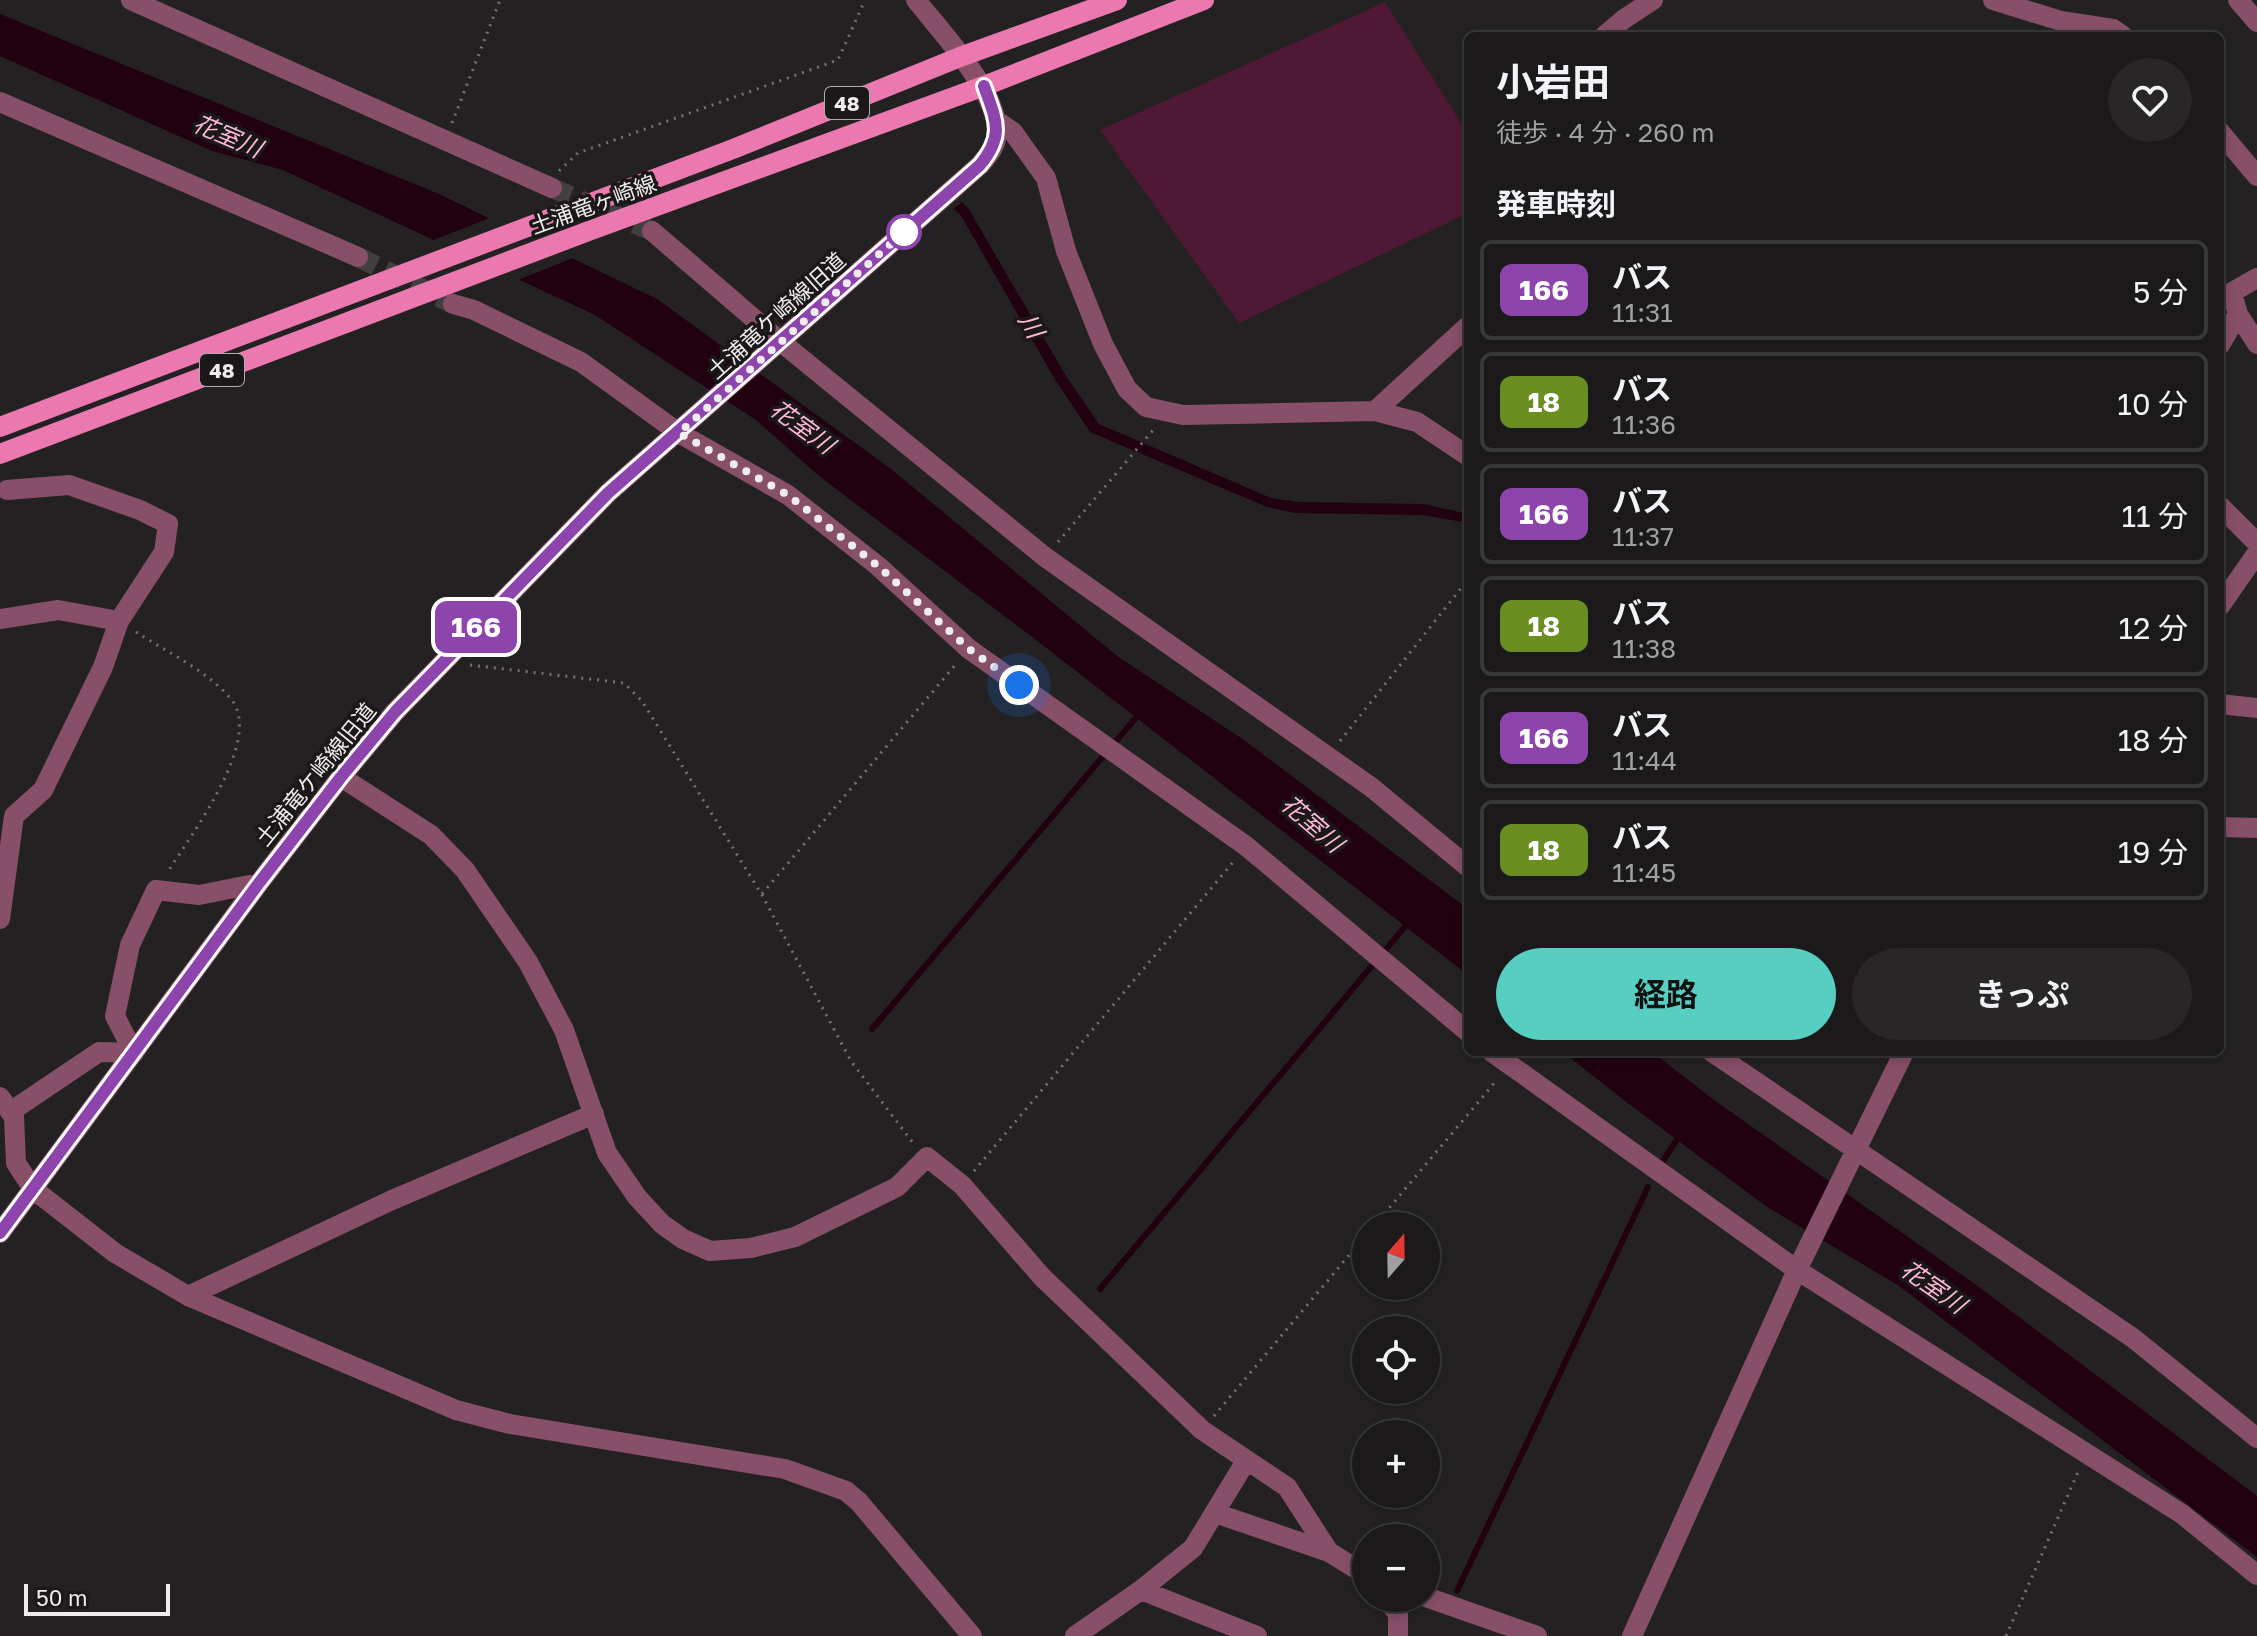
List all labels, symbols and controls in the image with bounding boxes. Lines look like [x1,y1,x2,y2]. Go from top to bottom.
button: heart [2108,58,2192,142]
text: 小岩田 [1496,59,1610,104]
road number: 48 [825,87,869,119]
water label: 花室川 [189,108,270,164]
text: 徒歩 · 4 分 · 260 m [1496,117,1714,148]
street label: 土浦竜ヶ崎線 [526,169,660,239]
text: 発車時刻 [1496,186,1616,222]
unlabelled marker [887,215,921,249]
street label: 土浦竜ケ崎線旧道 [702,246,850,384]
text: バス [1612,259,1672,295]
text: 166 [1519,273,1569,306]
text: 5 分 [2133,274,2188,310]
text: 11:31 [1612,297,1673,328]
water label: 川 [1013,307,1052,345]
road number: 48 [200,354,244,386]
text: バス [1612,371,1672,407]
text: 18 [1528,385,1560,418]
text: 10 分 [2117,386,2188,422]
water label: 花室川 [765,393,843,461]
text: 11:36 [1612,409,1676,440]
text: バス [1612,483,1672,519]
text: 166 [1519,497,1569,530]
text: 11 分 [2121,498,2188,534]
text: 11:37 [1612,521,1674,552]
text: バス [1612,595,1672,631]
line badge: 166 [430,601,522,653]
text: 18 [1528,609,1560,642]
text: 166 [451,610,501,643]
text: 12 分 [2119,610,2188,646]
text: 11:38 [1612,633,1676,664]
your location [999,665,1039,705]
street label: 土浦竜ケ崎線旧道 [249,697,381,851]
text: バス [1612,707,1672,743]
text: 166 [1519,721,1569,754]
text: 18 分 [2118,722,2188,758]
text: 11:44 [1612,745,1677,776]
water label: 花室川 [1276,788,1352,860]
text: バス [1612,819,1672,855]
text: 18 [1528,833,1560,866]
text: 19 分 [2118,834,2188,870]
text: 11:45 [1612,857,1676,888]
button: 経路 [1496,948,1836,1040]
button: きっぷ [1852,948,2192,1040]
north arrow [1352,1212,1440,1300]
map controls [1352,1212,1440,1612]
water label: 花室川 [1896,1253,1974,1320]
button: locate [1352,1316,1440,1404]
button: + [1352,1420,1440,1508]
button: − [1352,1524,1440,1612]
scale bar [24,1580,170,1616]
text: 50 m [36,1584,87,1611]

